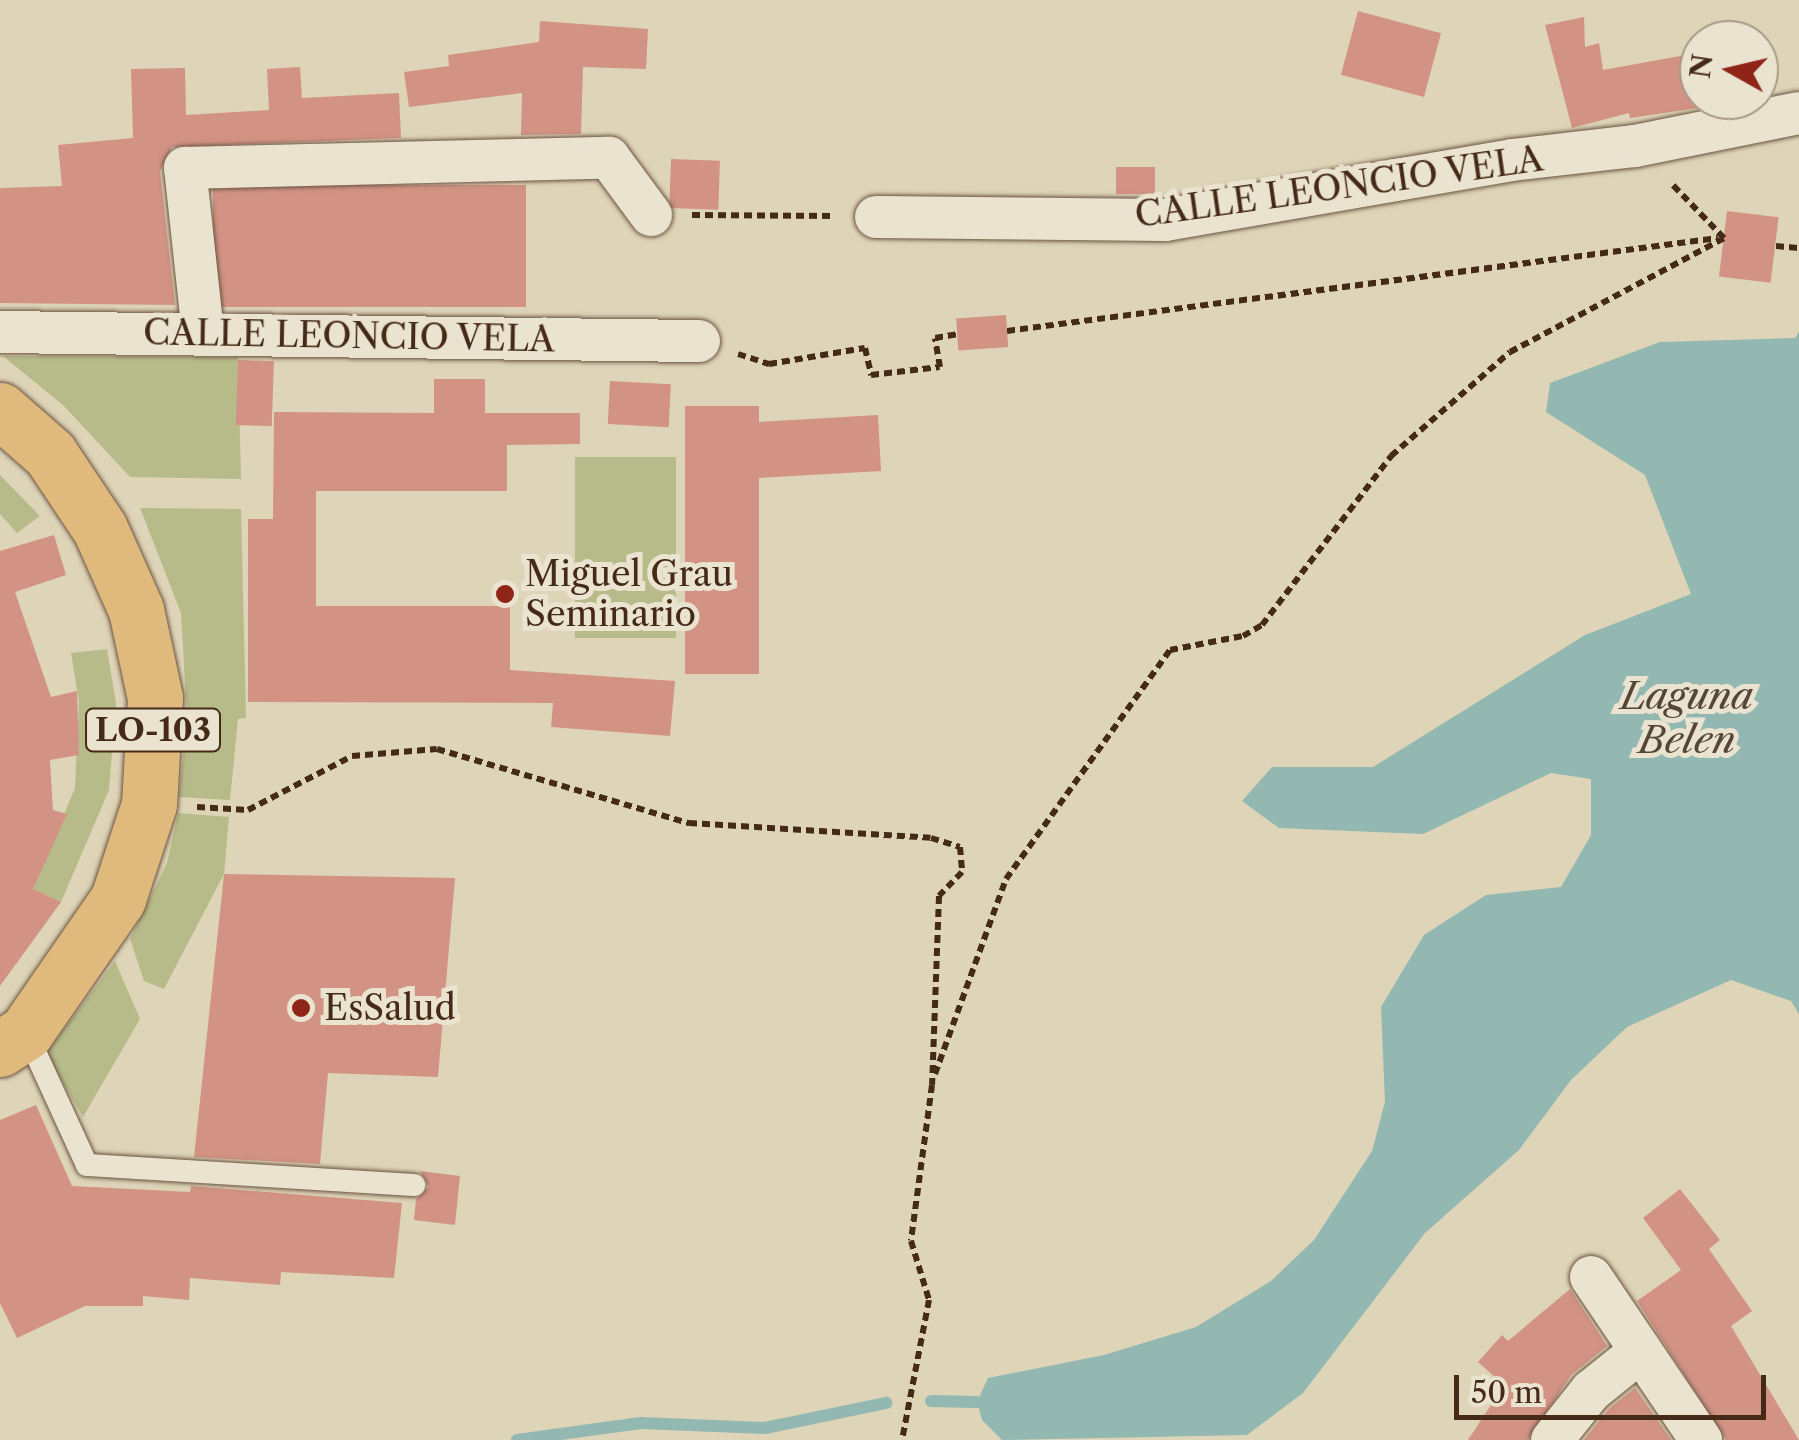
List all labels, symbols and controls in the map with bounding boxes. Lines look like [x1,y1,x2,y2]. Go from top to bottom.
north arrow [1679,20,1779,120]
text: N [1683,52,1720,81]
street label: CALLE LEONCIO VELA [1132,137,1546,237]
street label: CALLE LEONCIO VELA [142,311,556,361]
place label: Miguel Grau Seminario [525,553,733,635]
marker: Miguel Grau Seminario [494,583,516,605]
water label: Laguna Belen [1621,673,1753,762]
road number: LO-103 [83,703,223,757]
place label: EsSalud [324,987,456,1029]
marker: EsSalud [288,995,314,1021]
scale bar [1459,1355,1772,1417]
text: 50 m [1471,1374,1542,1411]

